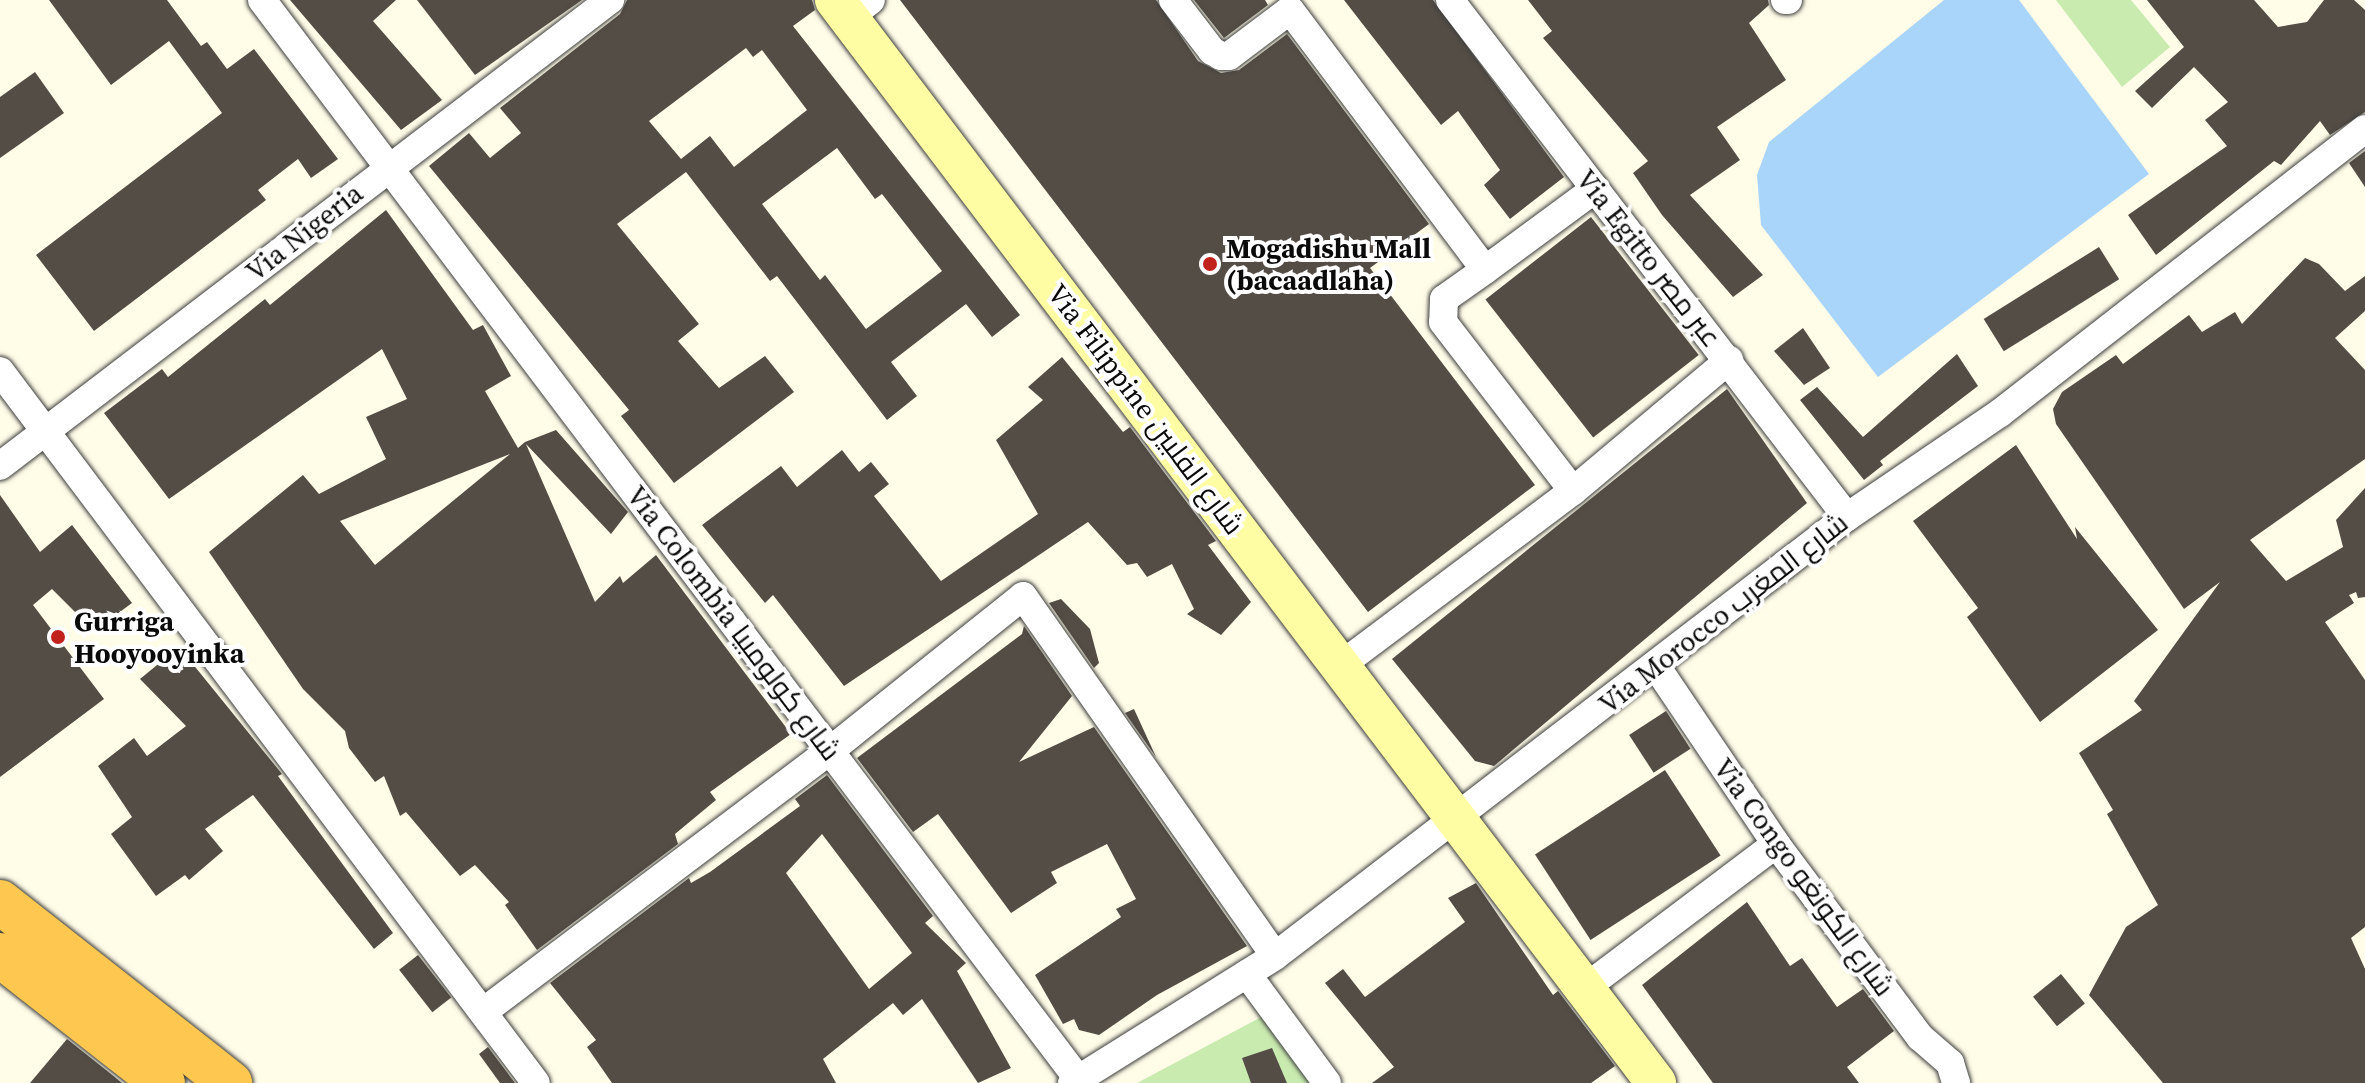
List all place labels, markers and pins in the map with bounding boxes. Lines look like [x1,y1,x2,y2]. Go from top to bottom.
place label: Mogadishu Mall (bacaadlaha) [1226,231,1431,297]
marker: Mogadishu Mall (bacaadlaha) [1201,255,1219,273]
place label: Gurriga Hooyooyinka [74,604,245,670]
marker: Gurriga Hooyooyinka [49,628,67,646]

